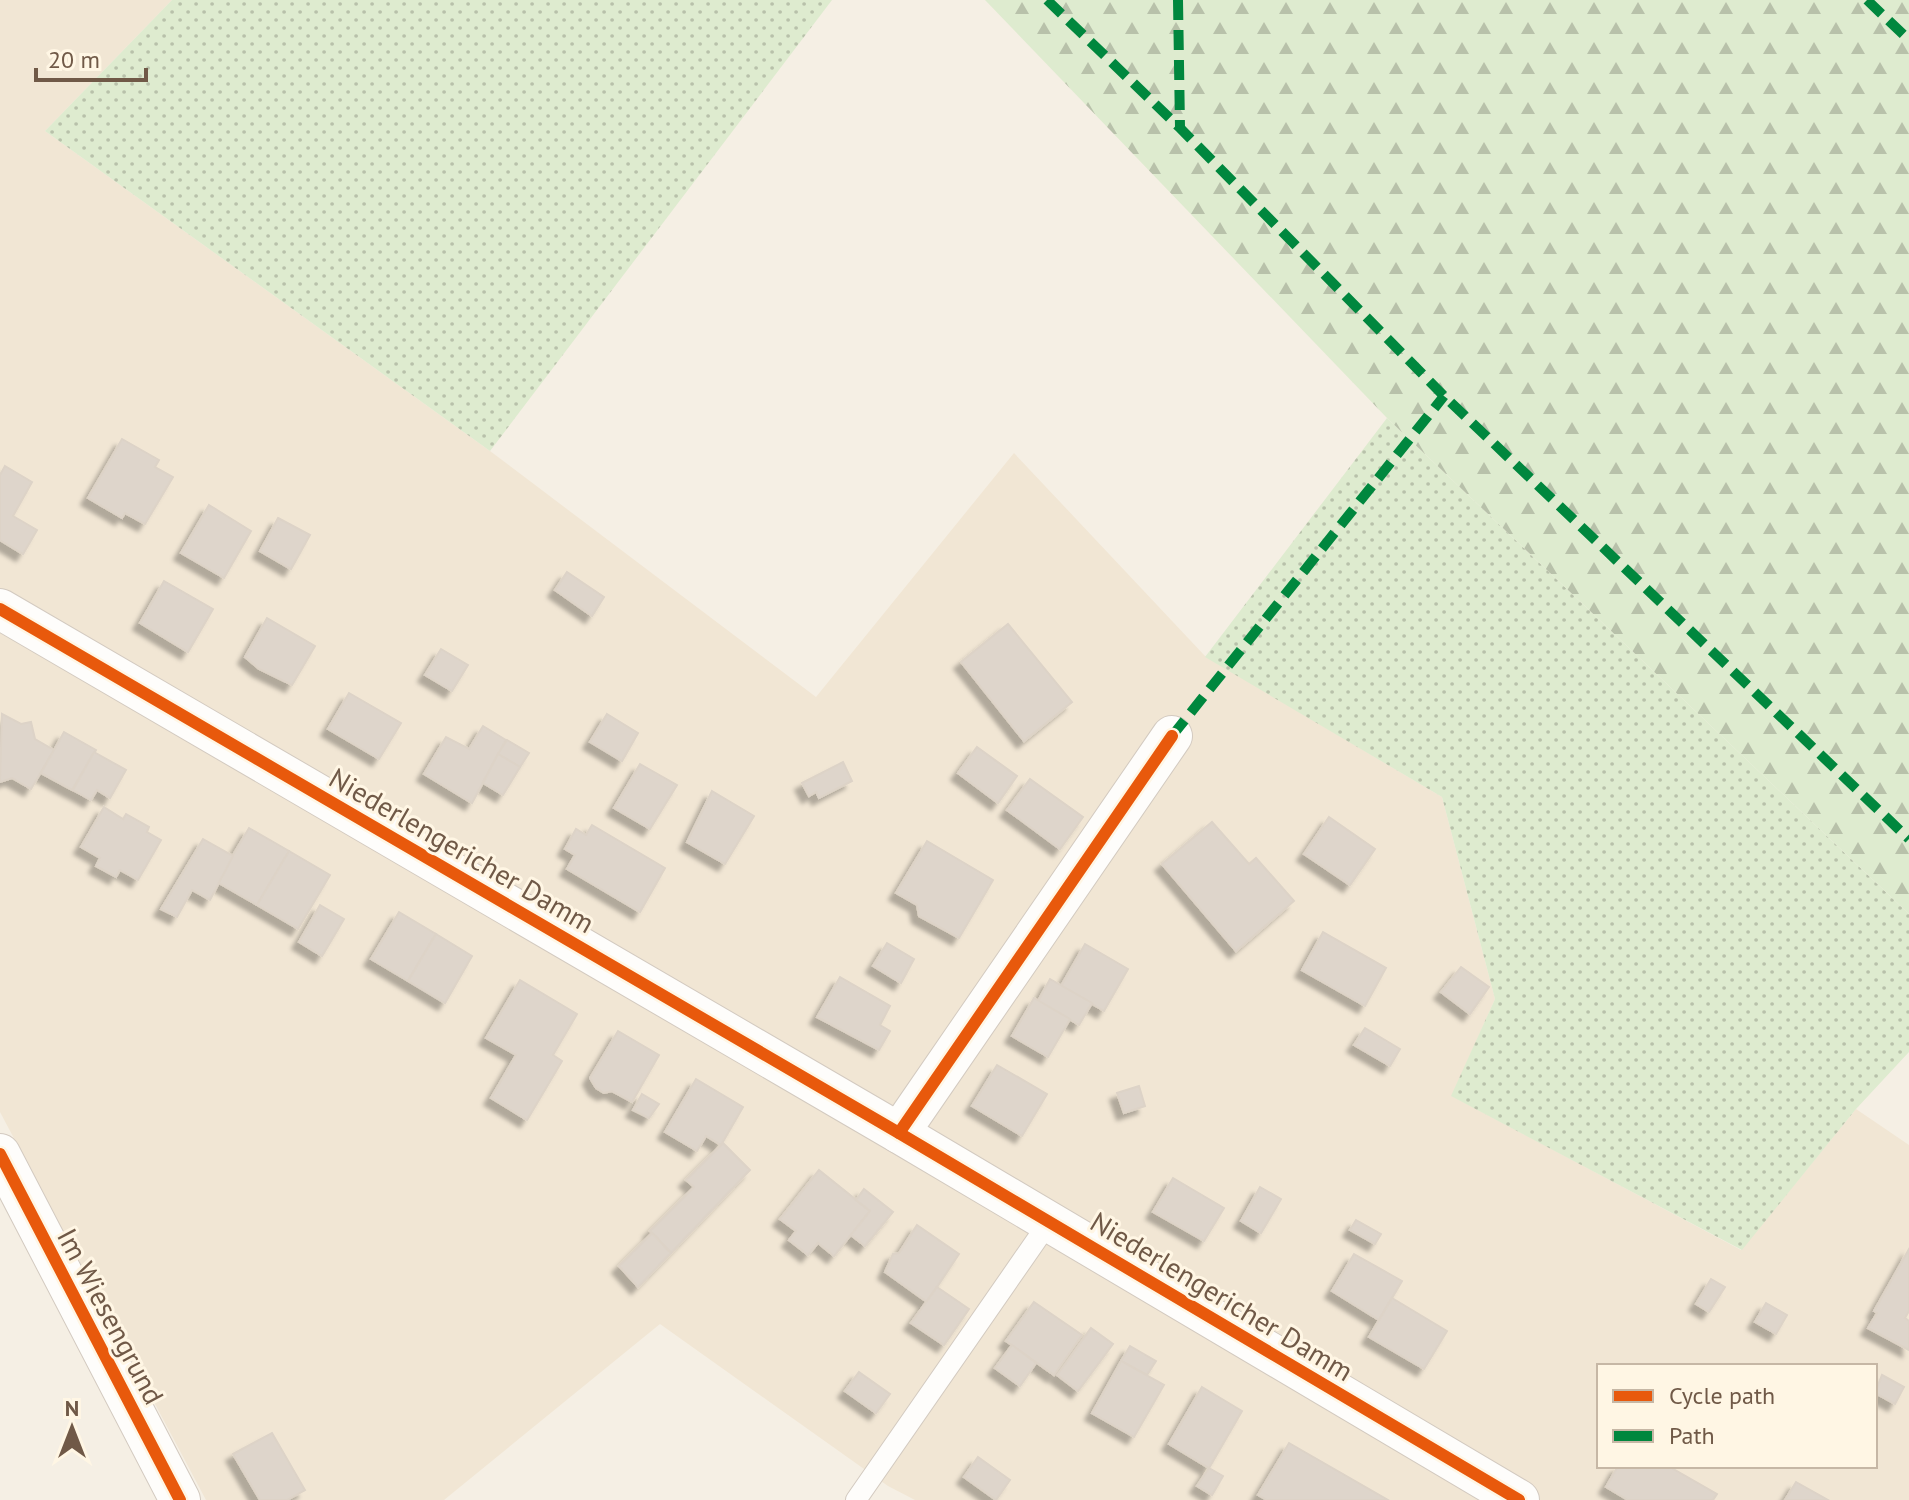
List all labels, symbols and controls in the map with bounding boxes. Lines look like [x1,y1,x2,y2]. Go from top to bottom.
scale bar [36,32,146,82]
text: 20 m [48,44,100,75]
street label: Niederlengericher Damm [323,759,601,941]
street label: Niederlengericher Damm [1084,1203,1360,1389]
street label: Im Wiesengrund [49,1222,173,1410]
legend [1597,1364,1877,1468]
text: Cycle path [1669,1380,1775,1411]
north arrow [32,1388,112,1468]
text: N [65,1394,79,1422]
text: Path [1669,1420,1715,1451]

